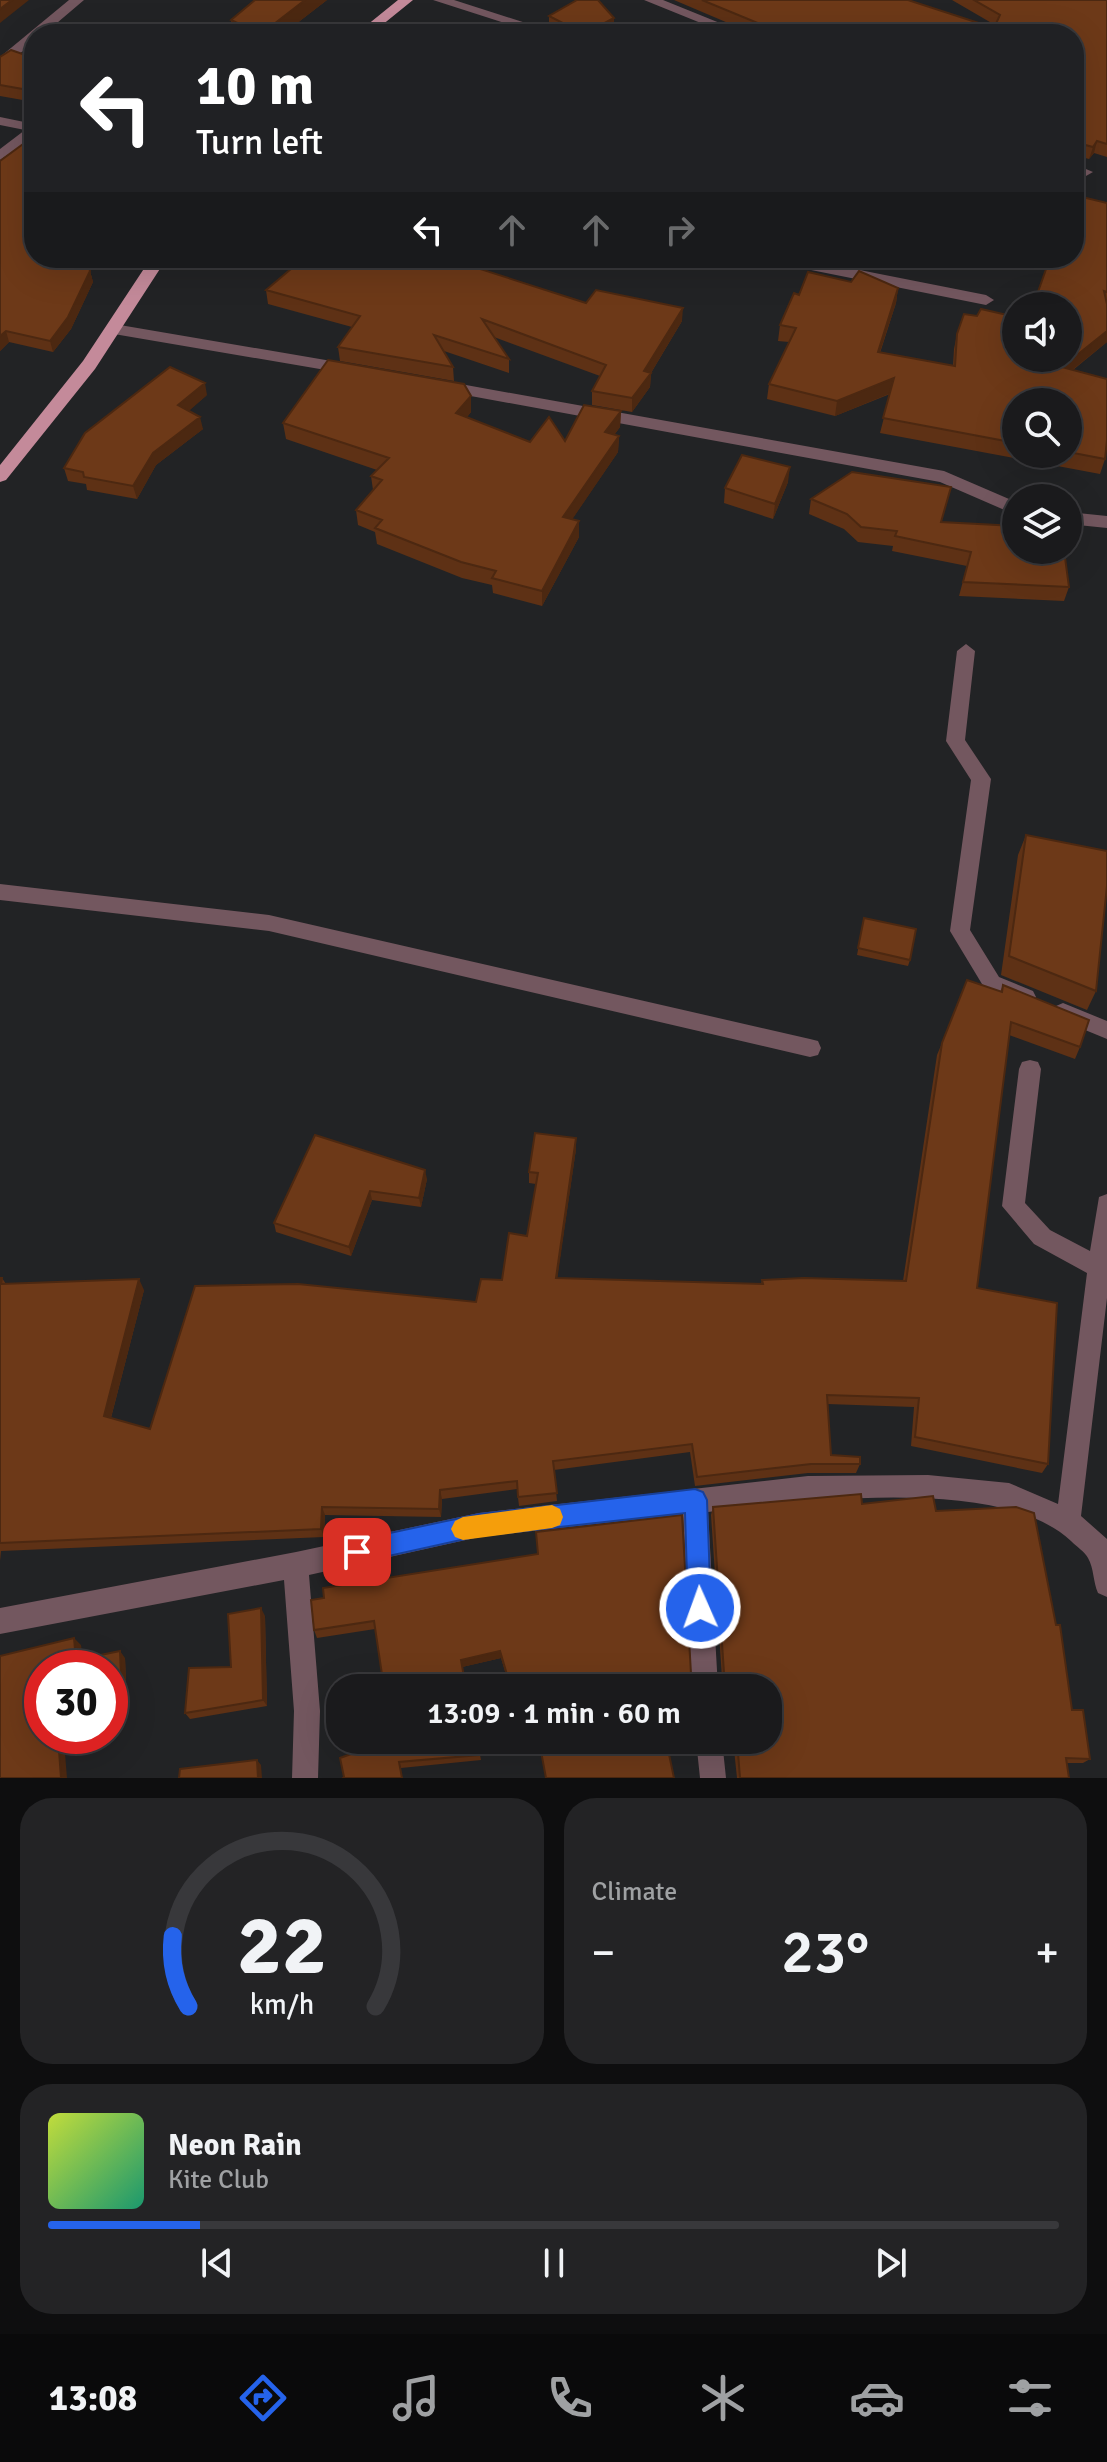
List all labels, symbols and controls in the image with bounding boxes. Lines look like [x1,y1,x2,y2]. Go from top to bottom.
text: 10 m [196,51,314,120]
icon: left [64,56,168,160]
text: Turn left [196,120,323,165]
icon: left [406,208,450,252]
icon: ahead [490,208,534,252]
icon: ahead [574,208,618,252]
icon: right [658,208,702,252]
map controls [1002,292,1082,564]
button: sound [1002,292,1082,372]
button: search [1002,388,1082,468]
button: layers [1002,484,1082,564]
pin [323,1518,391,1586]
icon: arrive [335,1530,379,1574]
position arrow [658,1566,742,1650]
speed limit sign: 30 [24,1650,128,1754]
text: 13:09 · 1 min · 60 m [427,1695,681,1732]
text: Climate [592,1876,677,1908]
text: 22 [237,1895,327,1997]
text: 23° [781,1916,869,1990]
text: − [592,1926,615,1980]
text: + [1035,1926,1059,1980]
text: km/h [249,1987,314,2022]
text: Neon Rain [168,2127,302,2164]
text: Kite Club [168,2164,269,2196]
icon: previous [195,2241,239,2285]
icon: pause [532,2241,576,2285]
icon: next [869,2241,913,2285]
icon: directions [235,2370,291,2426]
icon: music [388,2370,444,2426]
icon: phone [542,2370,598,2426]
icon: climate [695,2370,751,2426]
icon: car [849,2370,905,2426]
icon: filters [1002,2370,1058,2426]
text: 13:08 [49,2376,137,2421]

